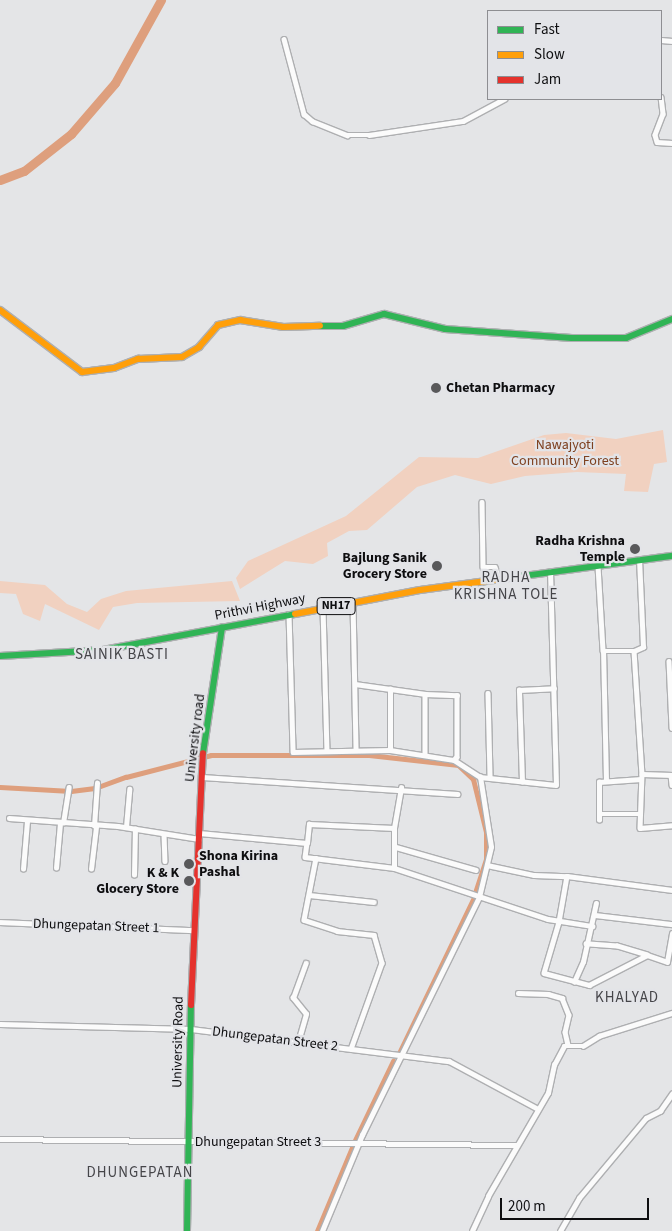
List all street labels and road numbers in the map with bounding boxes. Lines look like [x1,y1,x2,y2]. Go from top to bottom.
street label: Prithvi Highway [213,590,307,624]
road number: NH17 [316,596,356,616]
street label: University road [181,693,209,783]
street label: Dhungepatan Street 1 [32,915,160,937]
street label: University Road [169,996,187,1088]
street label: Dhungepatan Street 2 [211,1023,339,1055]
street label: Dhungepatan Street 3 [195,1134,321,1150]

